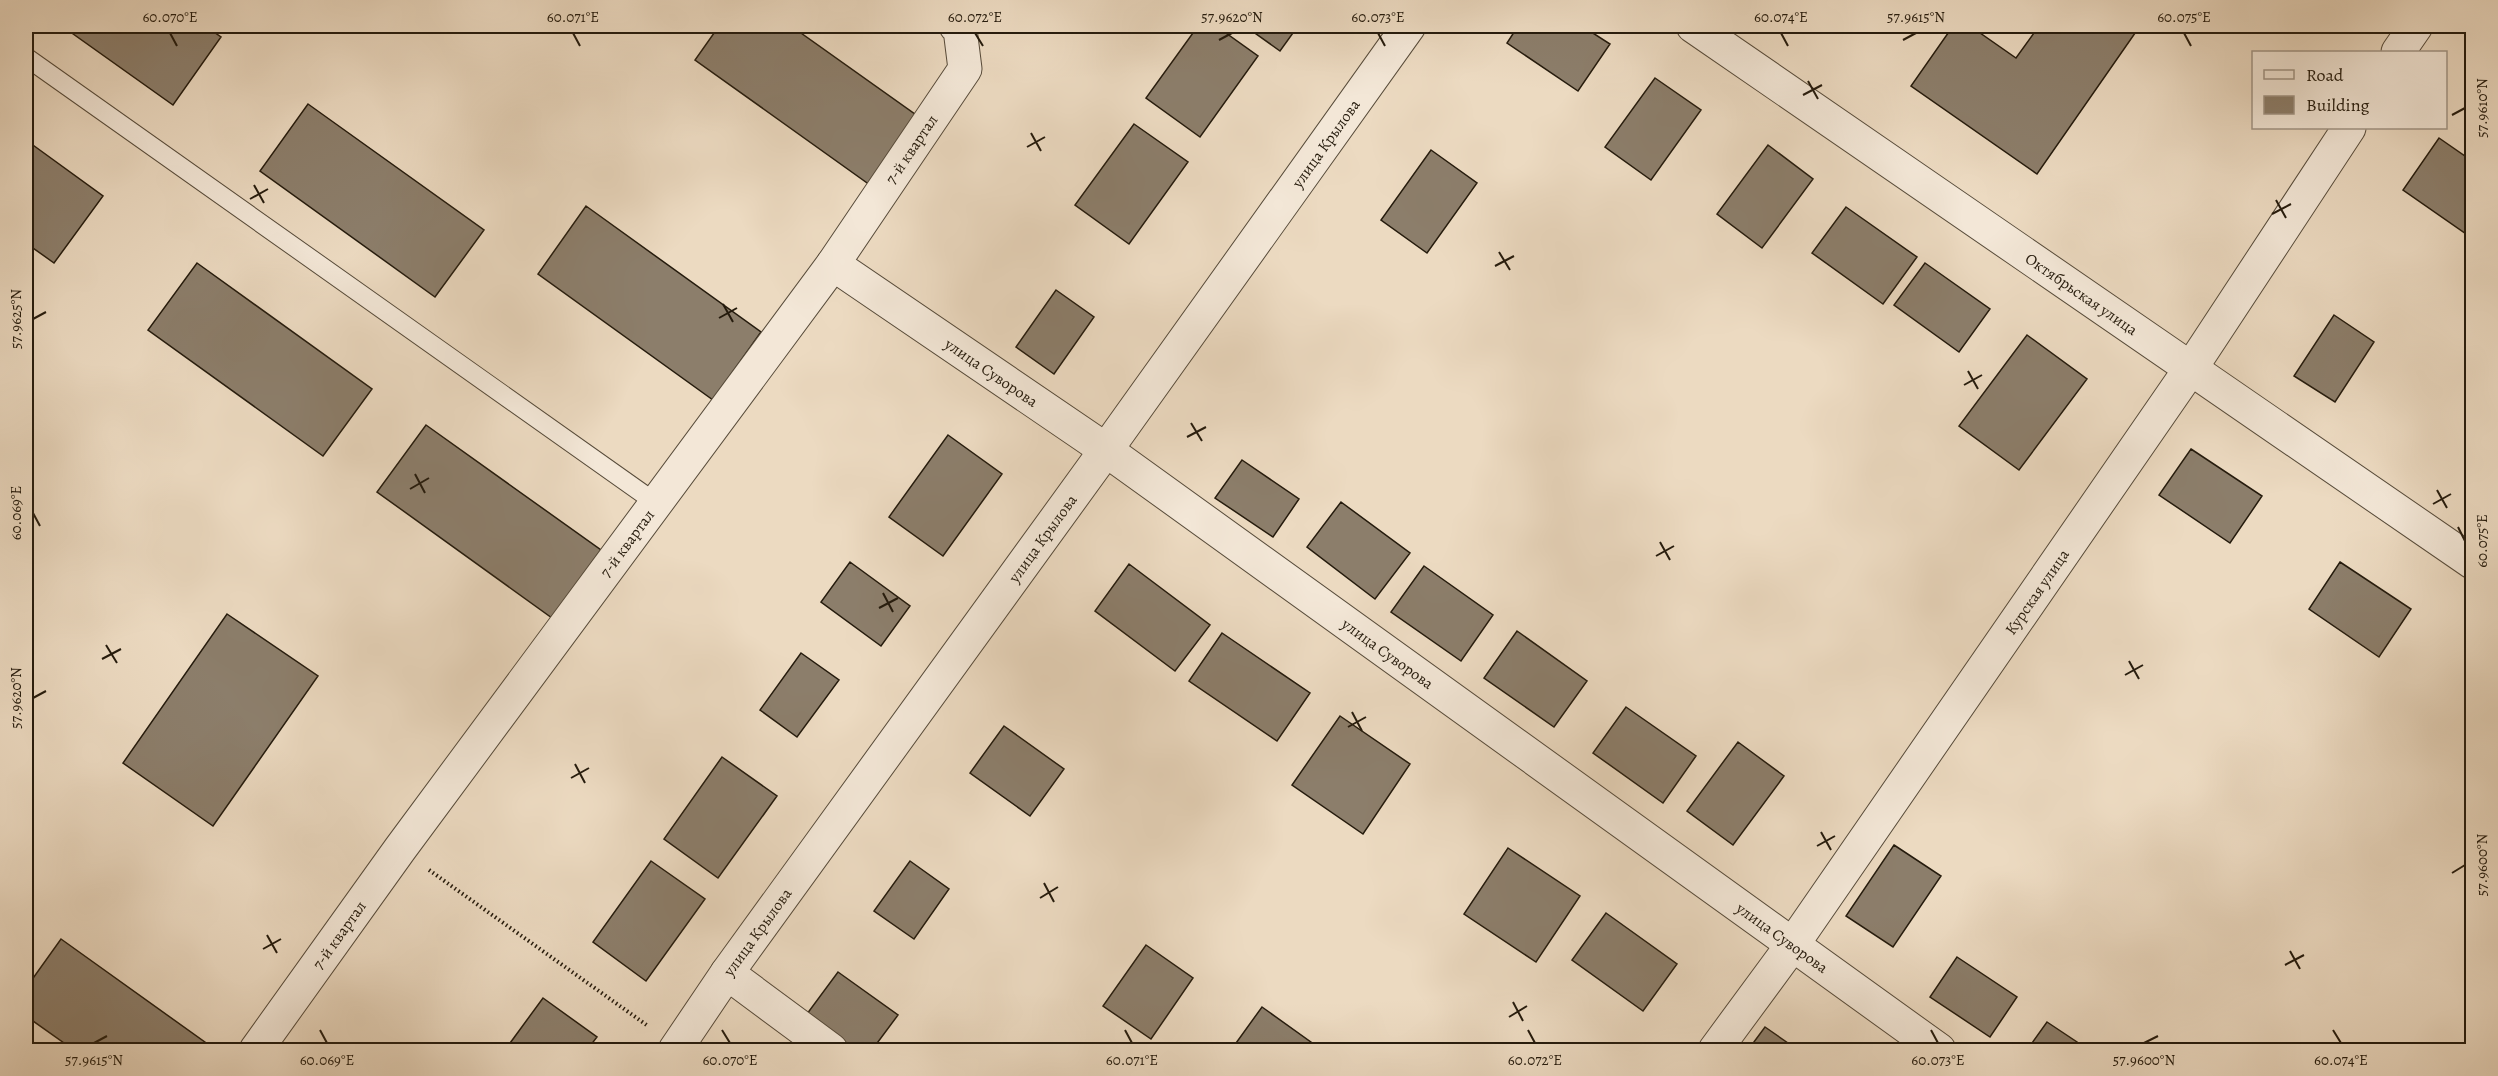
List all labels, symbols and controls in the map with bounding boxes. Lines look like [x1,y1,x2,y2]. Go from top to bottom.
text: 60.070°E [142,7,198,27]
text: 60.071°E [547,7,599,27]
text: 60.072°E [948,7,1002,27]
text: 57.9620°N [1201,7,1263,27]
text: 60.073°E [1351,7,1405,27]
text: 60.074°E [1754,7,1808,27]
text: 57.9615°N [1887,7,1945,27]
text: 60.075°E [2157,7,2211,27]
legend [2252,51,2447,129]
text: Road [2306,63,2344,87]
text: 57.9610°N [2472,78,2492,138]
text: Building [2306,93,2370,117]
street label: улица Крылова [1286,94,1366,193]
street label: 7-й квартал [880,110,943,189]
street label: Октябрьская улица [2021,248,2142,341]
text: 57.9625°N [6,289,26,349]
street label: улица Суворова [939,333,1043,413]
text: 60.069°E [6,486,26,540]
street label: улица Крылова [1003,490,1083,588]
street label: 7-й квартал [595,505,660,582]
text: 60.075°E [2472,514,2492,568]
street label: Курская улица [2000,544,2075,639]
street label: улица Суворова [1336,613,1438,695]
text: 57.9620°N [6,667,26,729]
text: 57.9600°N [2472,834,2492,896]
street label: улица Крылова [718,883,798,982]
street label: 7-й квартал [307,896,372,974]
street label: улица Суворова [1731,897,1833,979]
text: 57.9615°N [65,1050,123,1070]
text: 60.069°E [300,1050,354,1070]
text: 60.070°E [702,1050,758,1070]
text: 60.071°E [1106,1050,1158,1070]
text: 60.072°E [1508,1050,1562,1070]
text: 60.073°E [1911,1050,1965,1070]
text: 57.9600°N [2113,1050,2175,1070]
text: 60.074°E [2314,1050,2368,1070]

